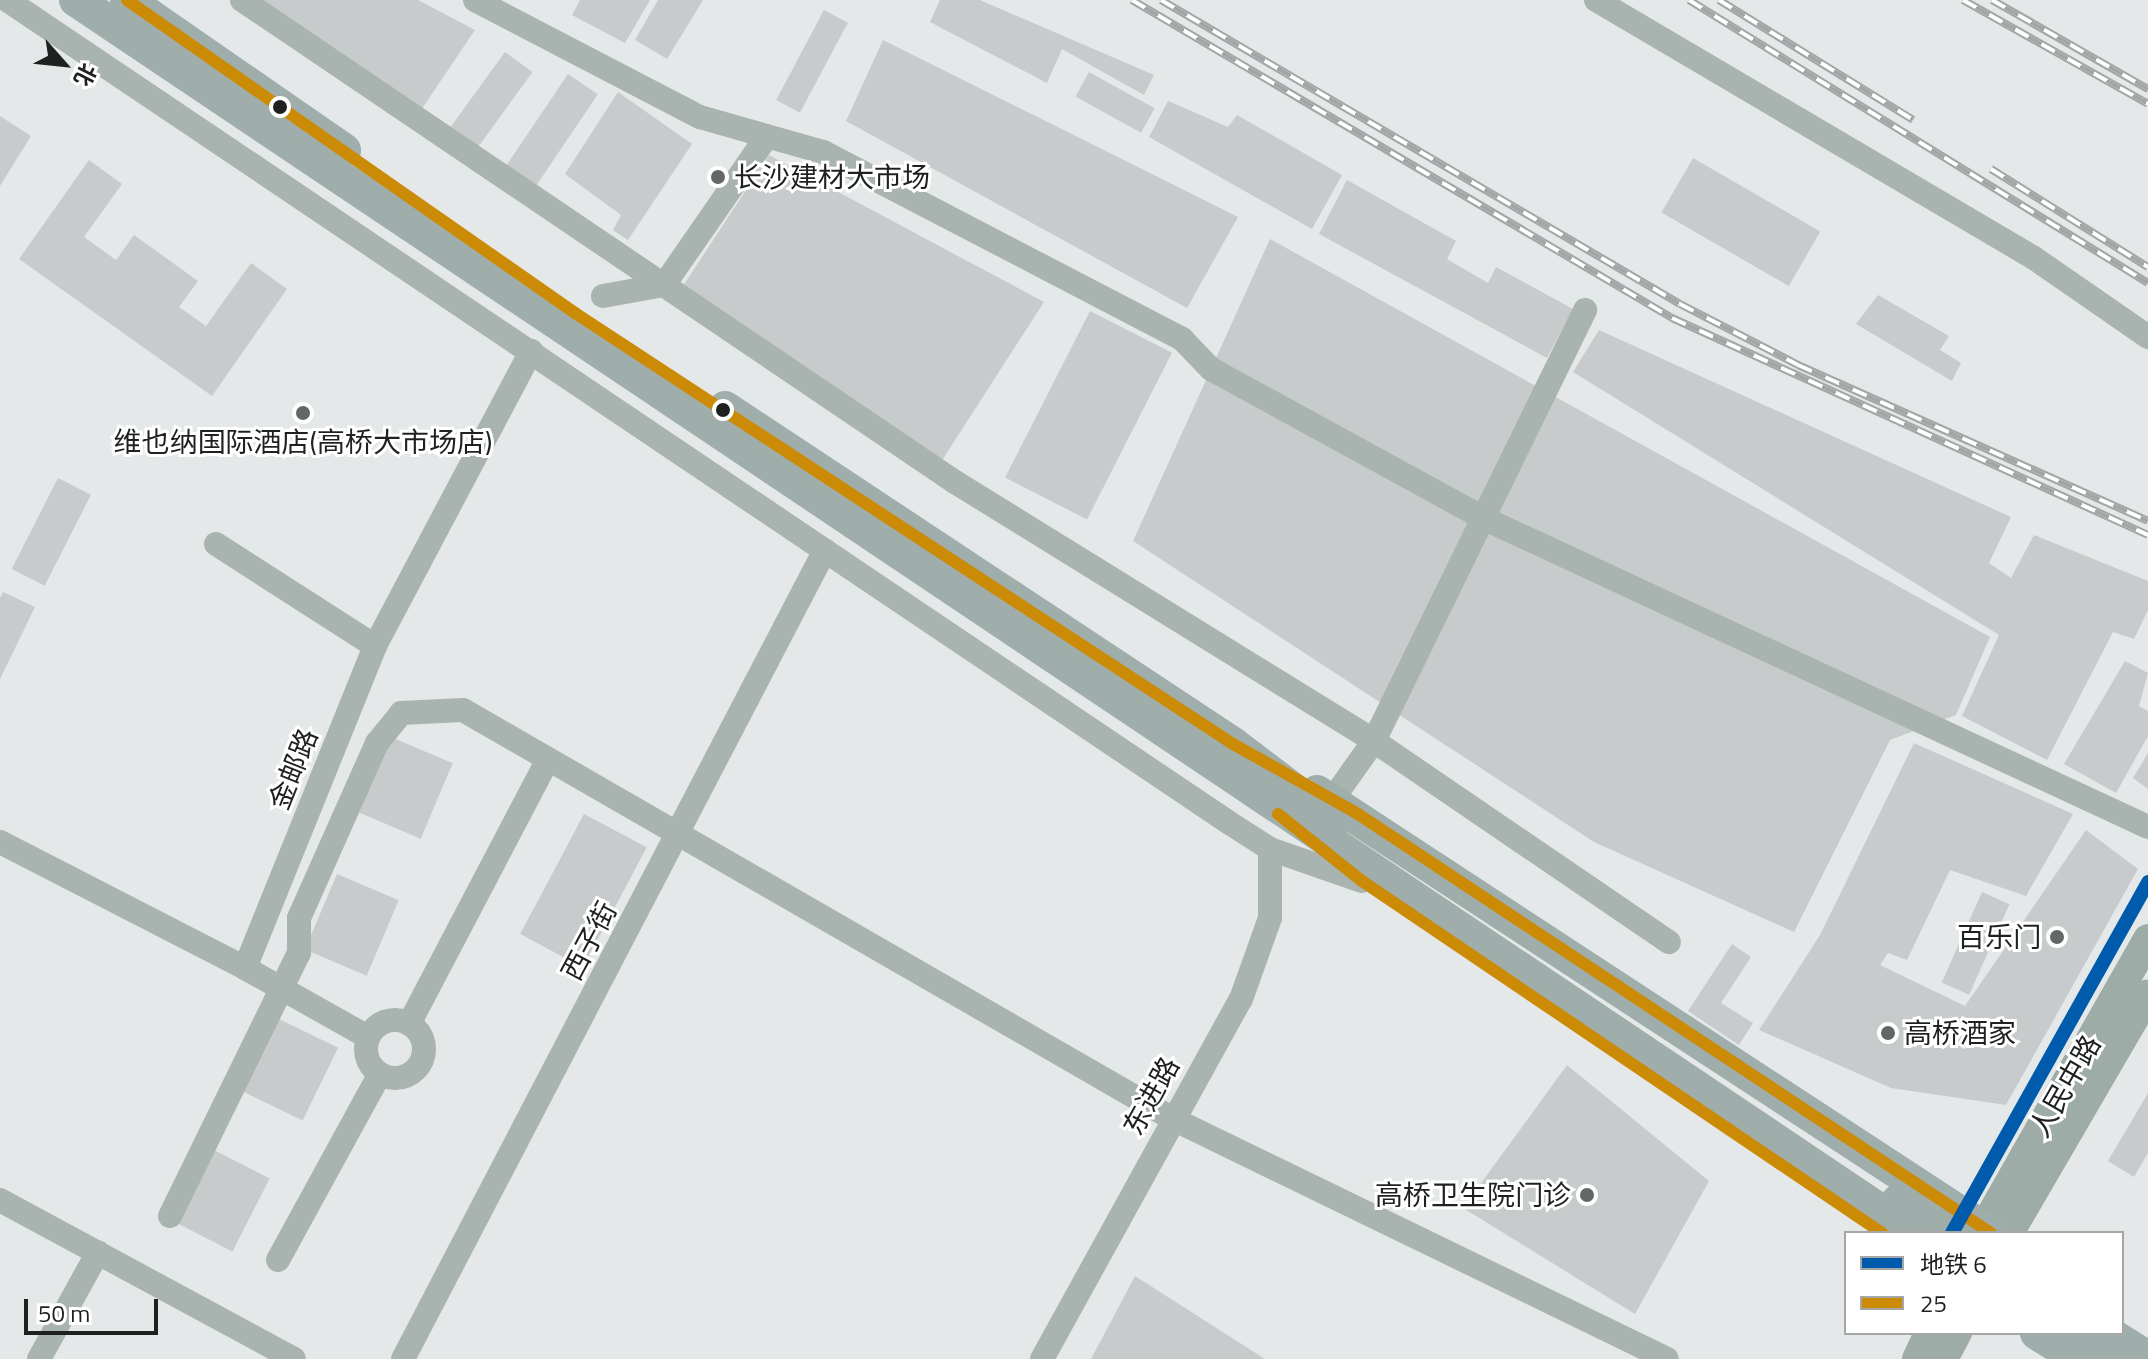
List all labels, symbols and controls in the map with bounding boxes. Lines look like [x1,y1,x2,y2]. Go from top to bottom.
north arrow [24,24,104,104]
text: 北 [65,57,106,92]
unlabelled marker [272,99,288,115]
place label: 长沙建材大市场 [734,160,930,194]
marker: 长沙建材大市场 [709,168,727,186]
unlabelled marker [715,402,731,418]
marker: 维也纳国际酒店(高桥大市场店) [294,404,312,422]
place label: 维也纳国际酒店(高桥大市场店) [114,425,492,459]
street label: 金邮路 [262,724,324,814]
street label: 西子街 [554,896,624,986]
place label: 百乐门 [1957,920,2041,954]
marker: 百乐门 [2048,928,2066,946]
place label: 高桥酒家 [1904,1016,2016,1050]
marker: 高桥酒家 [1879,1024,1897,1042]
street label: 人民中路 [2022,1029,2108,1143]
street label: 东进路 [1116,1051,1186,1141]
place label: 高桥卫生院门诊 [1375,1178,1571,1212]
marker: 高桥卫生院门诊 [1578,1186,1596,1204]
legend [1844,1231,2124,1335]
text: 地铁 6 [1920,1246,1987,1282]
scale bar [28,1283,162,1333]
text: 25 [1920,1285,1947,1321]
text: 50 m [38,1295,90,1331]

